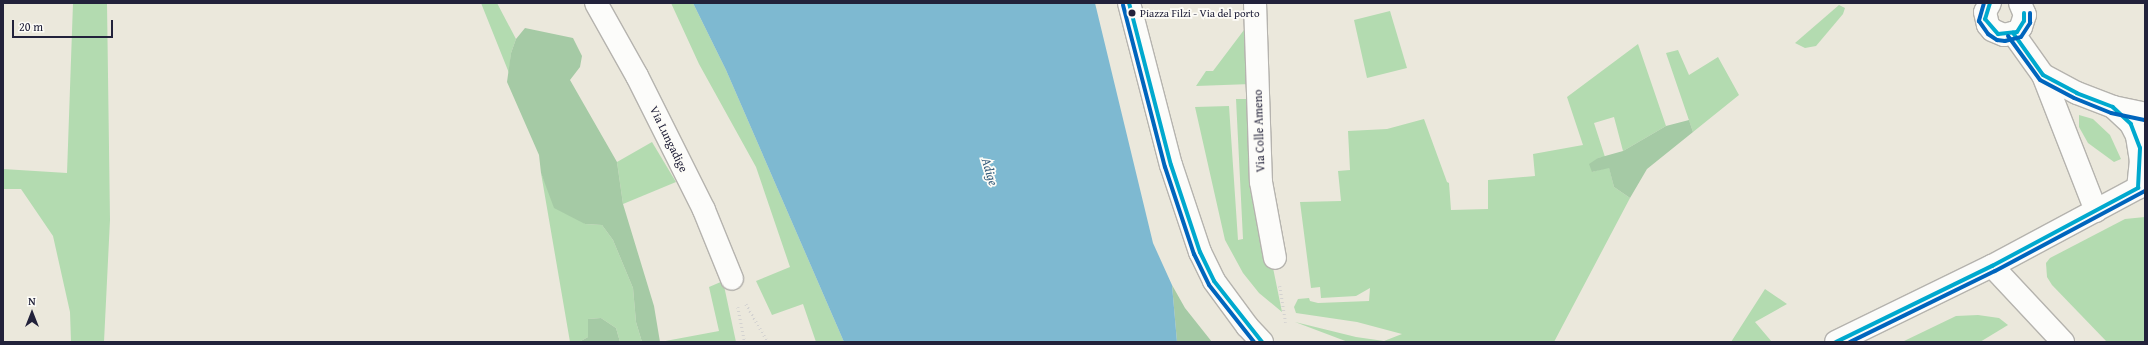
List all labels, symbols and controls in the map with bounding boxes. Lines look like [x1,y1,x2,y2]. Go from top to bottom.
place label: Piazza Filzi - Via del porto [1140,6,1260,20]
marker: Piazza Filzi - Via del porto [1127,8,1137,18]
scale bar [14,12,115,38]
text: 20 m [19,18,43,35]
street label: Via Colle Ameno [1250,89,1268,173]
street label: Via Lungadige [647,104,691,174]
water label: Adige [977,156,1001,188]
north arrow [12,293,52,333]
text: N [28,293,36,309]

